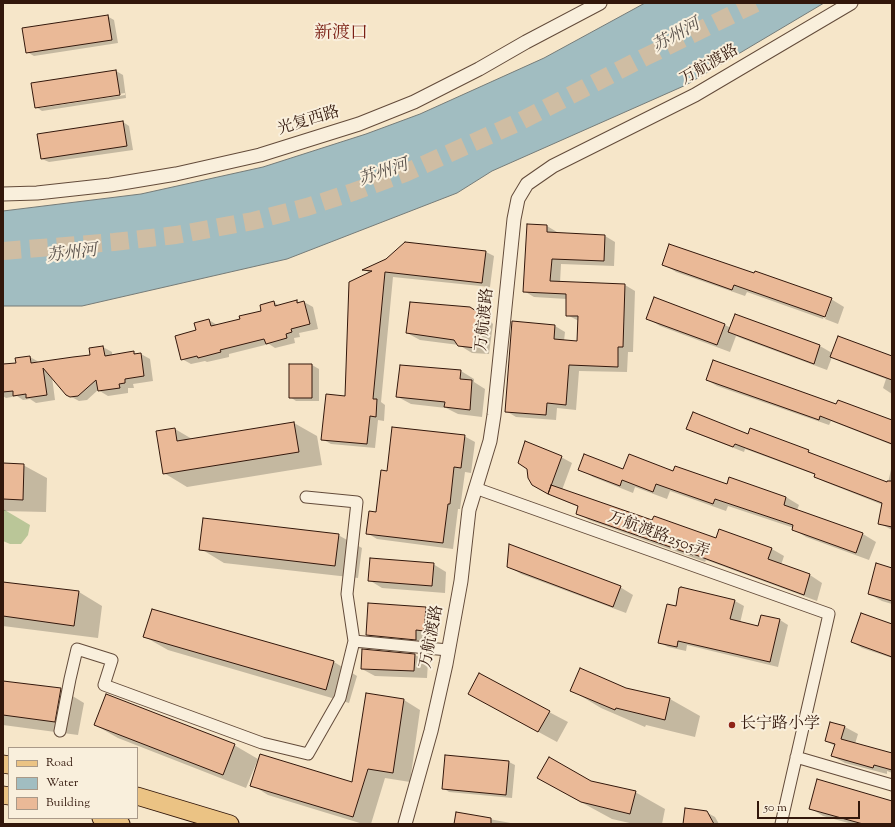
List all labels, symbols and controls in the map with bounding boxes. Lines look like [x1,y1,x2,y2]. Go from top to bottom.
water label: 苏州河 [650,16,704,58]
district label: 新渡口 [314,24,368,46]
street label: 万航渡路 [677,42,743,90]
street label: 光复西路 [276,103,342,141]
water label: 苏州河 [357,156,411,192]
water label: 苏州河 [45,242,99,268]
street label: 万航渡路 [473,287,499,353]
street label: 万航渡路2505弄 [604,509,712,563]
street label: 万航渡路 [417,604,449,670]
place label: 长宁路小学 [740,715,820,735]
marker: 长宁路小学 [727,720,737,730]
legend [8,747,138,819]
text: Road [46,754,73,772]
text: Water [46,774,78,792]
scale bar [759,793,862,819]
text: Building [46,794,90,812]
text: 50 m [764,799,787,817]

